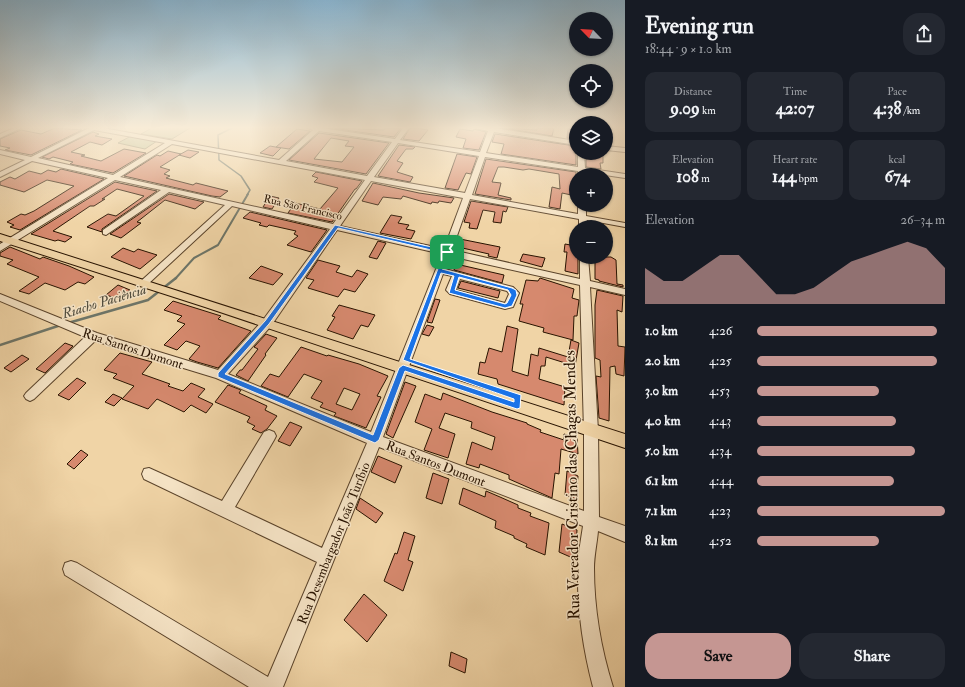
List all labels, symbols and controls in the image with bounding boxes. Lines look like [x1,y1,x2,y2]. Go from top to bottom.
north arrow [569,12,613,56]
map controls [569,12,613,264]
text: Evening run [645,12,754,40]
button: share [903,13,945,55]
text: 18:44 · 9 × 1.0 km [645,41,732,57]
button: locate [569,64,613,108]
text: Distance [674,85,712,98]
text: Time [783,85,807,98]
text: Pace [887,85,907,98]
text: 9.09 [670,98,700,119]
text: 42:07 [776,98,814,119]
text: 4:38 [874,98,901,119]
text: km [700,104,716,117]
text: /km [901,104,920,117]
button: layers [569,116,613,160]
text: Elevation [672,153,714,166]
text: Heart rate [773,153,817,166]
text: kcal [889,153,905,166]
text: 108 [676,166,699,187]
text: 144 [772,166,796,187]
text: 674 [884,166,910,187]
button: + [569,168,613,212]
text: m [699,172,710,185]
text: bpm [796,172,818,185]
street label: Rua São Francisco [262,192,343,223]
text: Elevation [645,212,695,228]
text: 26–34 m [901,212,945,228]
button: − [569,220,613,264]
pin [430,235,464,269]
icon: arrive [436,241,458,263]
water label: Riacho Paciência [59,280,149,323]
text: 1.0 km [645,323,678,339]
text: 4:26 [709,323,732,339]
street label: Rua Santos Dumont [80,325,185,373]
street label: Rua Vereador Cristino das Chagas Mendes [560,350,584,620]
text: 2.0 km [645,353,680,369]
text: 4:25 [709,353,732,369]
text: 3.0 km [645,383,678,399]
text: 4:53 [709,383,730,399]
text: 4.0 km [645,413,680,429]
text: 4:43 [709,413,731,429]
street label: Rua Santos Dumont [384,438,488,490]
text: 5.0 km [645,443,679,459]
text: 4:34 [709,443,731,459]
street label: Rua Desembargador João Turíbio [294,460,374,627]
text: 6.1 km [645,473,678,489]
text: 4:44 [709,473,733,489]
text: 7.1 km [645,503,677,519]
text: 4:23 [709,503,731,519]
text: 8.1 km [645,533,677,549]
text: 4:52 [709,533,731,549]
button: Save [645,633,791,679]
button: Share [799,633,945,679]

